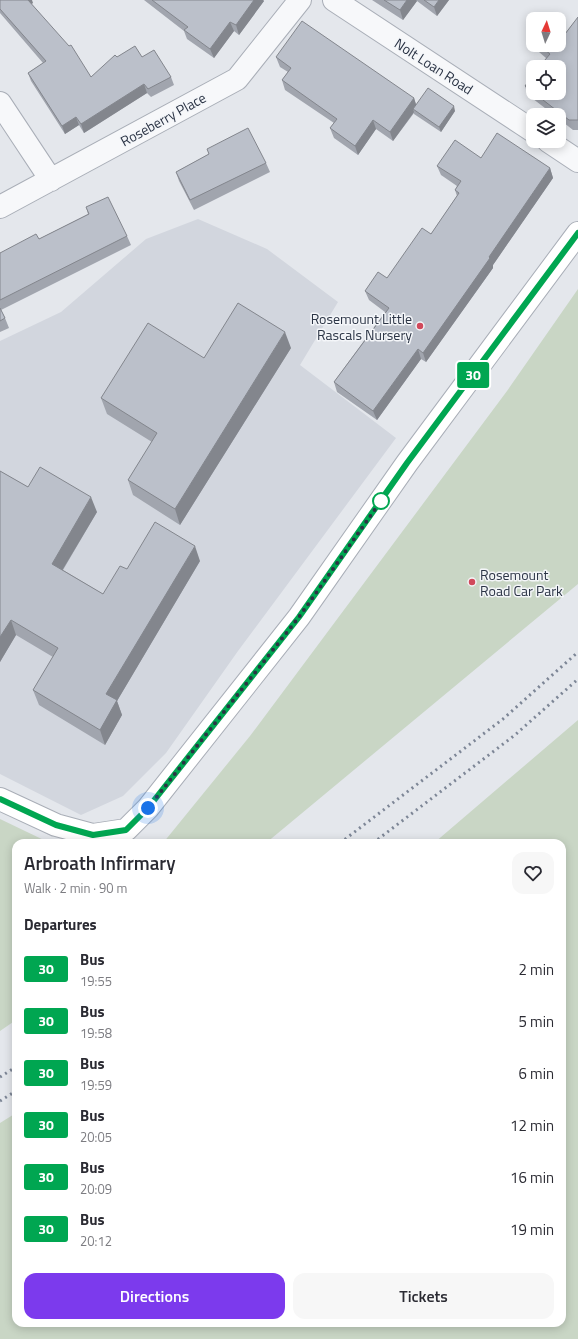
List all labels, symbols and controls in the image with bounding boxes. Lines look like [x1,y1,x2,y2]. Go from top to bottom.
north arrow [526,12,566,52]
map controls [526,12,566,148]
street label: Nolt Loan Road [391,33,477,99]
button: locate [526,60,566,100]
street label: Roseberry Place [116,87,210,151]
button: layers [526,108,566,148]
place label: Rosemount Little Rascals Nursery [311,308,412,345]
marker: Rosemount Little Rascals Nursery [415,321,425,331]
line badge: 30 [455,362,491,388]
text: 30 [465,364,481,385]
unlabelled marker [372,492,390,510]
place label: Rosemount Road Car Park [480,564,563,601]
marker: Rosemount Road Car Park [467,577,477,587]
your location [138,798,158,818]
text: Arbroath Infirmary [24,848,176,877]
button: heart [512,852,554,894]
text: Walk · 2 min · 90 m [24,878,127,898]
text: Departures [24,913,97,936]
text: Bus [80,948,105,971]
text: 30 [38,958,54,979]
text: 2 min [518,958,554,981]
text: 19:55 [80,971,112,991]
text: Bus [80,1000,105,1023]
text: 30 [38,1010,54,1031]
text: 5 min [518,1010,554,1033]
text: 19:58 [80,1023,112,1043]
text: Bus [80,1052,105,1075]
text: 30 [38,1062,54,1083]
text: 6 min [518,1062,554,1085]
text: 19:59 [80,1075,112,1095]
text: Bus [80,1104,105,1127]
text: 30 [38,1114,54,1135]
text: 12 min [510,1114,554,1137]
text: 20:05 [80,1127,112,1147]
text: Bus [80,1156,105,1179]
text: 30 [38,1166,54,1187]
text: 16 min [510,1166,554,1189]
text: 20:09 [80,1179,112,1199]
text: Bus [80,1208,105,1231]
text: 30 [38,1218,54,1239]
text: 19 min [510,1218,554,1241]
text: 20:12 [80,1231,112,1251]
button: Directions [24,1273,285,1319]
button: Tickets [293,1273,554,1319]

